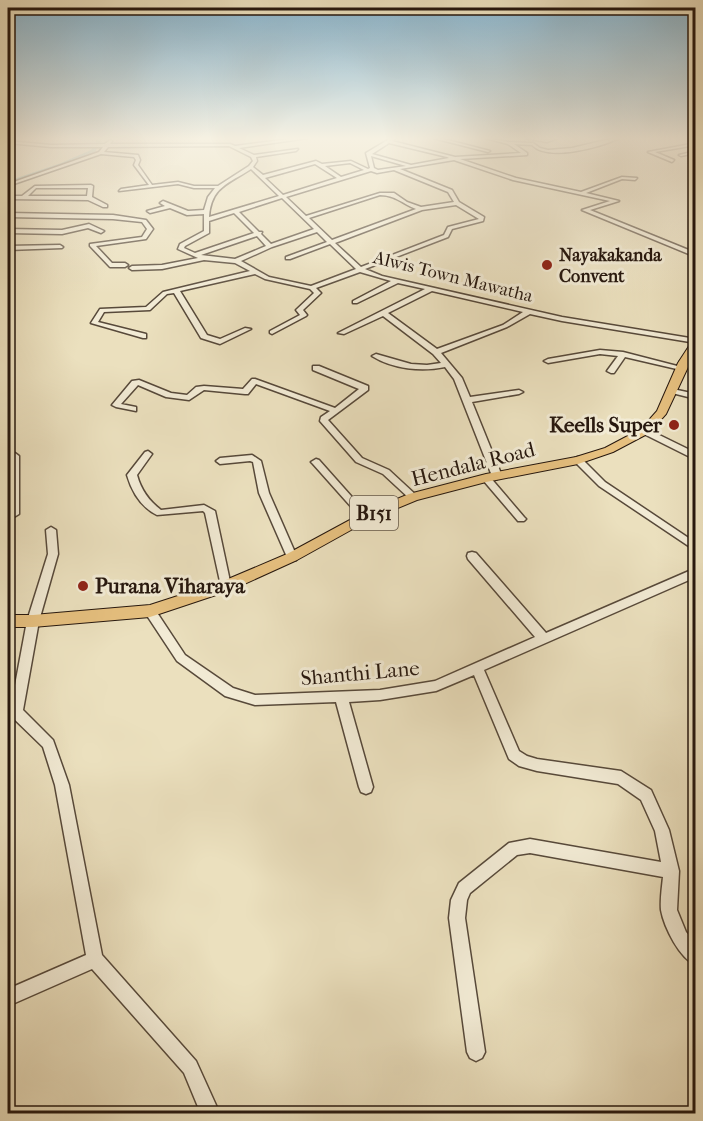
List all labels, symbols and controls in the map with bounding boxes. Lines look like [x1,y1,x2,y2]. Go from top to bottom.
place label: Nayakakanda Convent [559,245,662,287]
street label: Alwis Town Mawatha [370,247,535,307]
marker: Nayakakanda Convent [540,258,554,272]
place label: Keells Super [549,413,663,437]
marker: Keells Super [667,418,681,432]
street label: Hendala Road [409,437,538,491]
road number: B151 [350,496,398,530]
place label: Purana Viharaya [95,574,246,598]
marker: Purana Viharaya [76,579,90,593]
street label: Shanthi Lane [300,656,420,690]

